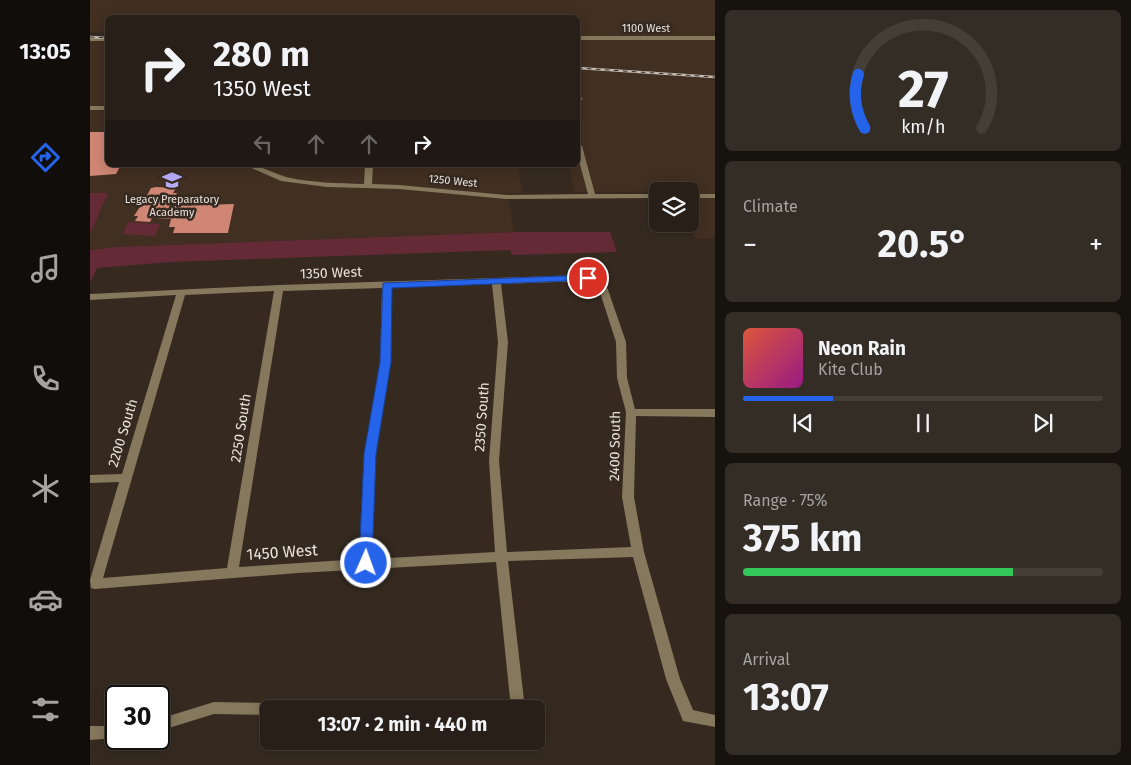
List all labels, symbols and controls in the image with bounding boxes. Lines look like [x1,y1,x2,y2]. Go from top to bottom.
street label: 1100 West [622,22,670,35]
text: 280 m [213,33,310,75]
icon: right [130,35,195,100]
text: 13:05 [19,38,71,65]
text: 27 [898,58,948,121]
text: 1350 West [213,75,311,102]
text: km/h [901,116,945,138]
icon: left [249,130,277,158]
icon: ahead [302,130,330,158]
icon: ahead [355,130,383,158]
icon: right [408,130,436,158]
icon: directions [28,140,63,175]
school or university icon: Legacy Preparatory Academy [161,169,183,191]
street label: 1250 West [428,172,478,190]
map controls [649,182,699,232]
button: layers [649,182,699,232]
place label: Legacy Preparatory Academy [125,193,220,219]
text: Climate [743,197,798,216]
text: 20.5° [877,221,969,267]
text: − [743,228,757,261]
text: + [1089,228,1103,261]
icon: music [28,251,63,286]
pin [567,257,609,299]
street label: 1350 West [300,263,363,283]
icon: arrive [574,264,602,292]
text: Neon Rain [818,337,906,360]
text: Kite Club [818,360,883,379]
icon: phone [28,361,63,396]
street label: 2350 South [471,382,493,452]
street label: 2250 South [227,392,255,464]
street label: 2200 South [105,397,141,469]
icon: previous [789,409,817,437]
icon: pause [909,409,937,437]
icon: next [1029,409,1057,437]
street label: 2400 South [606,411,624,481]
icon: climate [28,471,63,506]
text: Range · 75% [743,491,827,510]
text: 375 km [743,515,862,561]
position arrow [339,536,391,588]
street label: 1450 West [246,540,319,564]
icon: car [28,582,63,617]
text: Arrival [743,650,790,669]
text: 13:07 [743,674,829,720]
speed limit sign: 30 [105,685,170,750]
icon: filters [28,692,63,727]
text: 13:07 · 2 min · 440 m [318,713,487,736]

